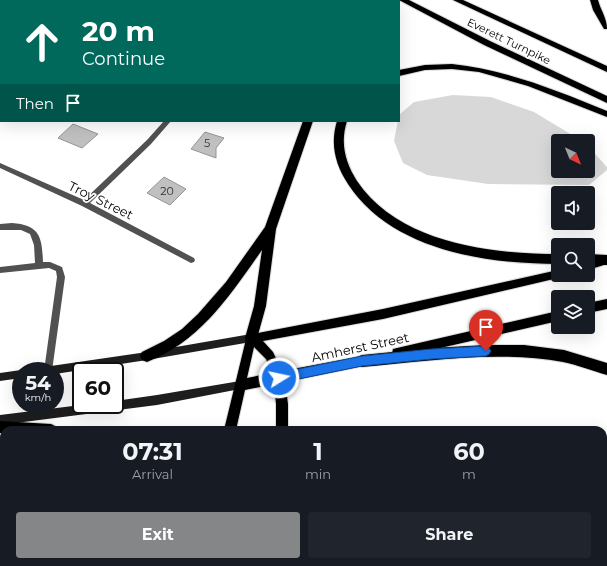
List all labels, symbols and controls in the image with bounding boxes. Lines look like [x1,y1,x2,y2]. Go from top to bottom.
text: 20 m [82,14,155,48]
street label: Everett Turnpike [465,15,553,67]
icon: ahead [16,16,68,68]
text: Continue [82,48,165,70]
icon: arrive [62,92,84,114]
text: Then [16,94,54,113]
north arrow [551,134,595,178]
map controls [551,134,595,334]
house number: 5 [204,136,210,150]
street label: Troy Street [66,177,136,223]
house number: 20 [160,184,174,198]
button: sound [551,186,595,230]
button: search [551,238,595,282]
button: layers [551,290,595,334]
pin [469,310,503,351]
icon: arrive [475,316,497,338]
street label: Amherst Street [310,329,410,365]
position arrow [258,357,300,399]
speed limit sign: 60 [72,362,124,414]
text: 54 [25,371,51,395]
text: km/h [25,391,51,404]
text: 07:31 [122,437,183,466]
text: 1 [313,437,323,466]
text: 60 [453,437,485,466]
text: Arrival [132,466,173,482]
text: min [305,466,331,482]
text: m [462,466,476,482]
button: Exit [16,512,300,558]
button: Share [308,512,591,558]

